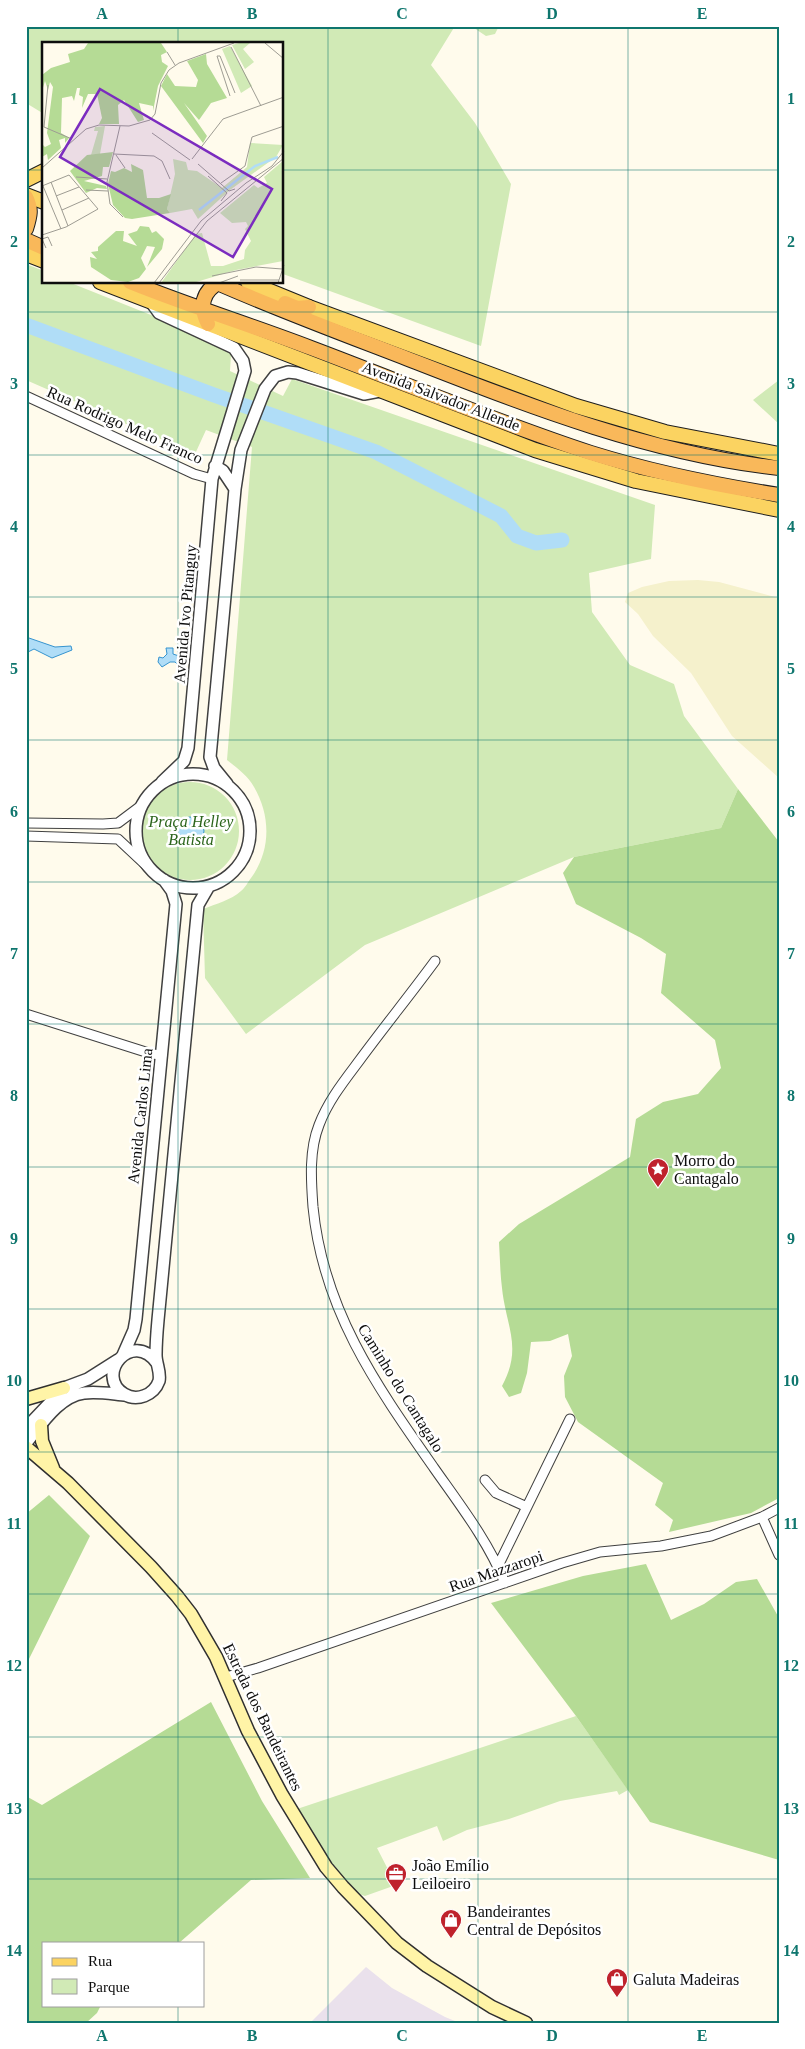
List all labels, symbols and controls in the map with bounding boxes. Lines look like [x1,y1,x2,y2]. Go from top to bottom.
text: A [96,5,108,22]
text: B [247,5,258,22]
text: C [396,5,408,22]
text: D [546,5,558,22]
text: E [697,5,707,22]
inset map [42,42,284,284]
text: 1 [10,90,18,107]
text: 1 [787,90,795,107]
text: 2 [10,233,18,250]
text: 2 [787,233,795,250]
street label: Avenida Salvador Allende [360,358,522,434]
text: 3 [10,375,18,392]
text: 3 [787,375,795,392]
street label: Rua Rodrigo Melo Franco [44,383,205,468]
text: 4 [10,518,18,535]
text: 4 [787,518,795,535]
street label: Avenida Ivo Pitanguy [170,544,201,684]
text: 5 [10,660,18,677]
text: 5 [787,660,795,677]
text: 6 [10,803,18,820]
text: 6 [787,803,795,820]
park label: Praça Helley Batista [148,813,234,848]
text: 7 [10,945,18,962]
text: 7 [787,945,795,962]
street label: Avenida Carlos Lima [124,1047,156,1185]
text: 8 [10,1087,18,1104]
text: 8 [787,1087,795,1104]
place label: Morro do Cantagalo [674,1152,739,1188]
place icon: Morro do Cantagalo [646,1157,670,1188]
text: 9 [10,1230,18,1247]
text: 9 [787,1230,795,1247]
street label: Caminho do Cantagalo [354,1321,447,1456]
text: 10 [6,1372,22,1389]
text: 10 [783,1372,799,1389]
text: 11 [6,1515,22,1532]
text: 11 [783,1515,799,1532]
street label: Rua Mazzaropi [447,1547,546,1596]
street label: Estrada dos Bandeirantes [220,1641,306,1793]
text: 12 [6,1657,22,1674]
text: 12 [783,1657,799,1674]
text: 13 [6,1800,22,1817]
text: 13 [783,1800,799,1817]
place label: João Emílio Leiloeiro [412,1857,489,1892]
office icon: João Emílio Leiloeiro [384,1862,408,1893]
place label: Bandeirantes Central de Depósitos [467,1903,601,1939]
shop icon: Bandeirantes Central de Depósitos [439,1908,463,1939]
text: 14 [6,1942,22,1959]
legend [42,1942,205,2006]
text: 14 [783,1942,799,1959]
text: Rua [88,1953,113,1969]
shop icon: Galuta Madeiras [605,1967,629,1998]
place label: Galuta Madeiras [633,1971,739,1988]
text: Parque [88,1979,130,1995]
text: A [96,2027,108,2044]
text: B [247,2027,258,2044]
text: C [396,2027,408,2044]
text: D [546,2027,558,2044]
text: E [697,2027,707,2044]

